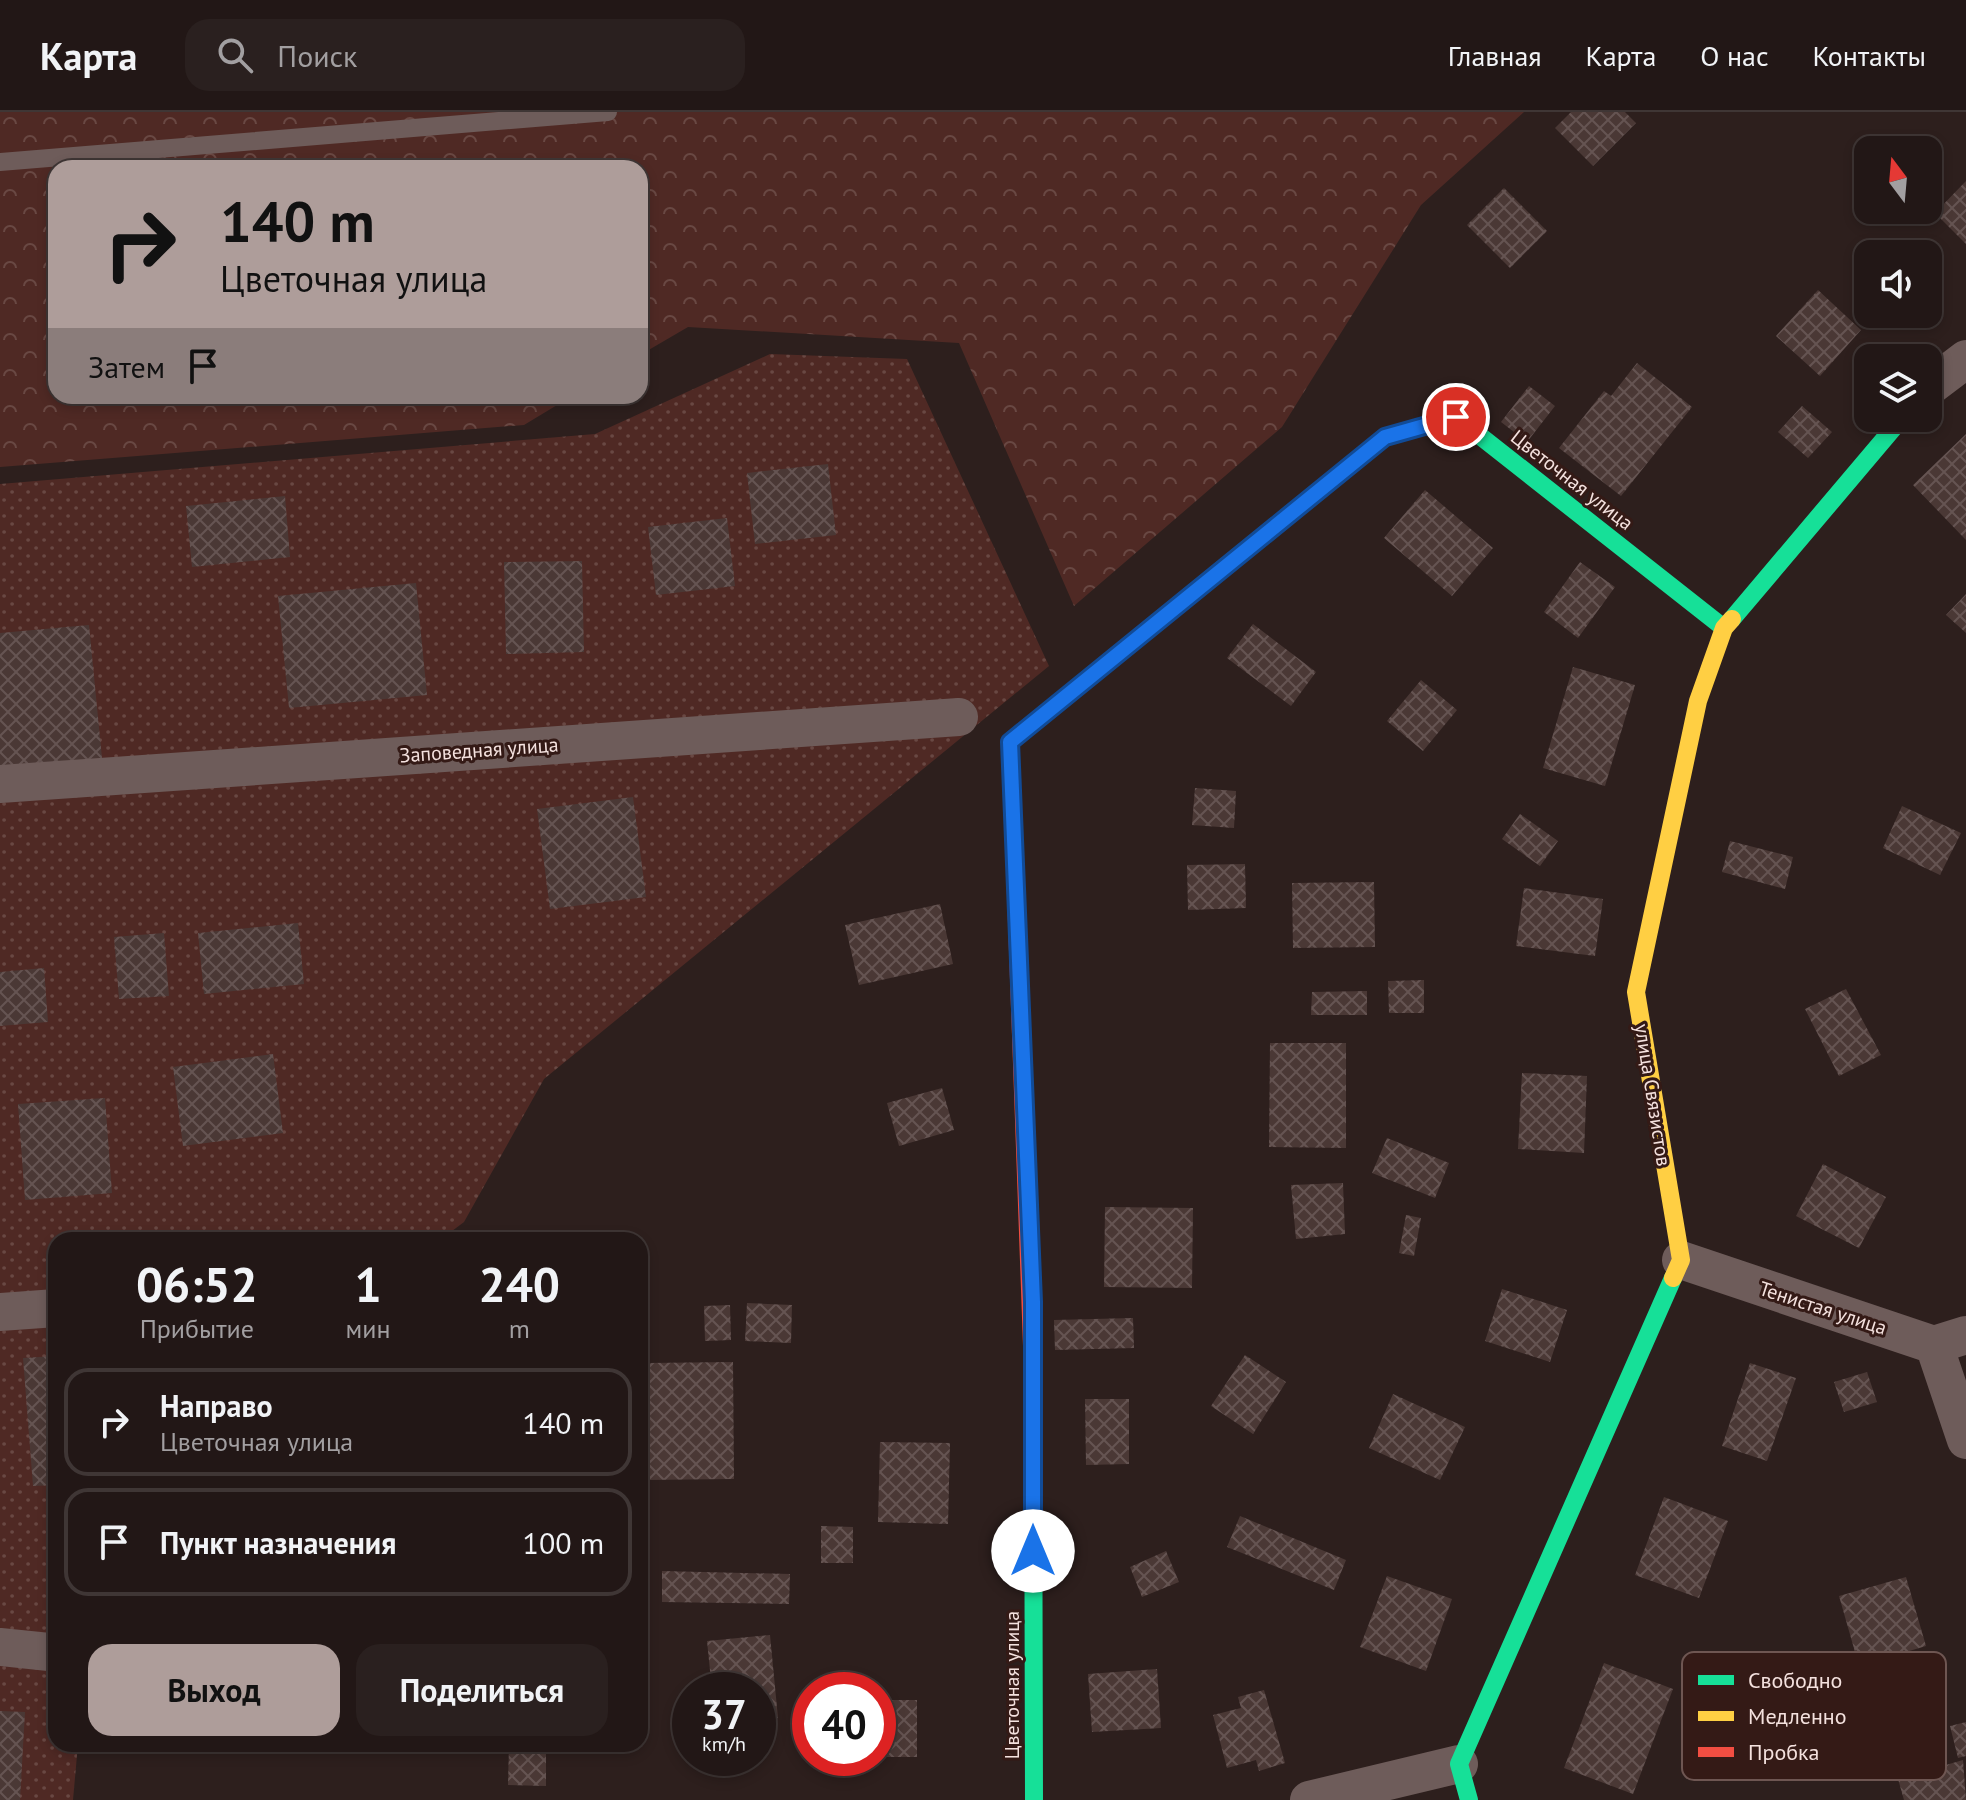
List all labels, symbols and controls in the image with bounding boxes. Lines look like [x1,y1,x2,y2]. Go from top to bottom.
search box [185,19,745,91]
text: Карта [40,31,137,80]
icon: search [213,33,257,77]
text: Поиск [277,36,357,75]
text: Главная [1448,37,1542,74]
text: Карта [1586,37,1656,74]
text: О нас [1700,37,1769,74]
text: Контакты [1813,37,1926,74]
north arrow [1854,136,1942,224]
map controls [1854,136,1942,432]
text: 140 m [220,185,375,257]
icon: right [88,192,192,296]
button: sound [1854,240,1942,328]
text: Цветочная улица [220,255,487,302]
icon: arrive [181,344,225,388]
button: layers [1854,344,1942,432]
text: Затем [88,347,165,386]
pin [1422,383,1490,451]
icon: arrive [1434,395,1478,439]
street label: Цветочная улица [1505,424,1639,536]
street label: Заповедная улица [399,731,559,769]
street label: улица Связистов [1629,1022,1677,1168]
text: 06:52 [136,1253,258,1315]
text: 1 [354,1253,382,1315]
text: 240 [478,1253,560,1315]
street label: Тенистая улица [1756,1275,1890,1341]
text: Прибытие [140,1312,254,1345]
text: мин [346,1312,391,1345]
text: m [509,1312,530,1345]
text: Направо [160,1386,273,1425]
icon: right [92,1400,136,1444]
text: 140 m [523,1403,604,1442]
text: Цветочная улица [160,1425,353,1458]
position arrow [991,1509,1075,1593]
icon: arrive [92,1520,136,1564]
text: Пункт назначения [160,1523,396,1562]
text: 100 m [523,1523,604,1562]
street label: Цветочная улица [999,1611,1025,1759]
button: Выход [88,1644,340,1736]
button: Поделиться [356,1644,608,1736]
legend [1682,1652,1946,1780]
text: Свободно [1748,1666,1842,1694]
speed limit sign: 40 [792,1672,896,1776]
text: 37 [701,1688,747,1740]
text: Медленно [1748,1702,1846,1730]
text: km/h [702,1731,746,1757]
text: Пробка [1748,1738,1819,1766]

